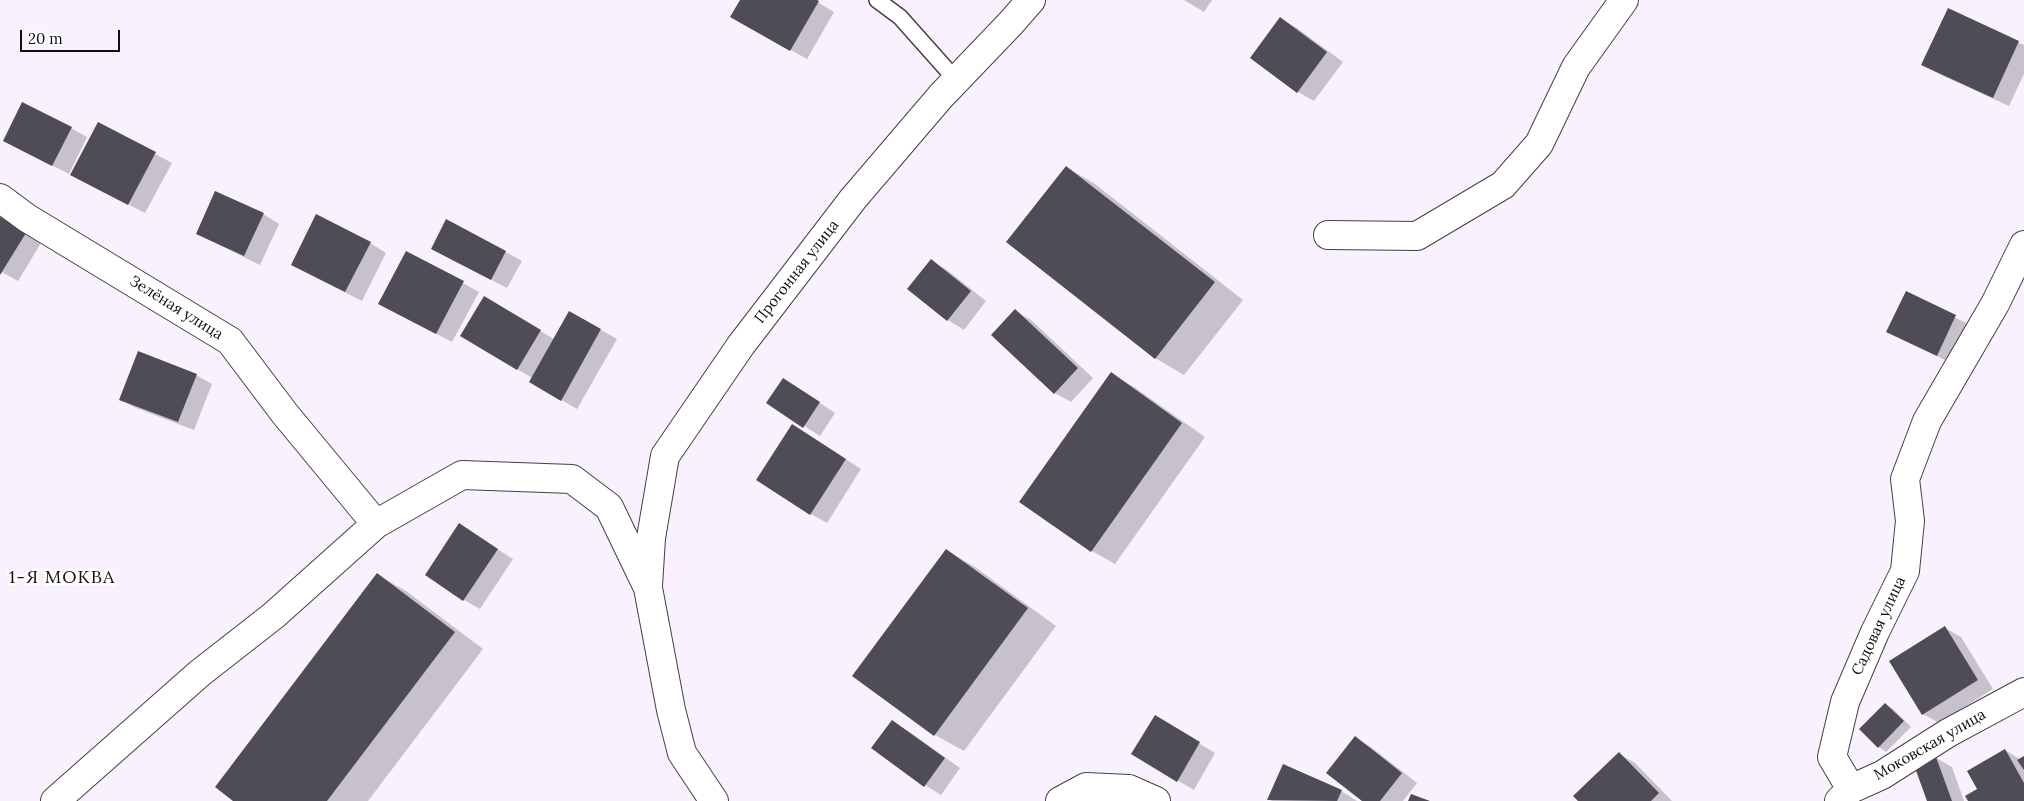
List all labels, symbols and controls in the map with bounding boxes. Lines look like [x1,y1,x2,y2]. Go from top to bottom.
scale bar [22,20,122,52]
text: 20 m [28,29,63,48]
street label: Прогонная улица [751,217,843,327]
street label: Зелёная улица [126,272,226,344]
district label: 1-Я МОКВА [8,567,116,589]
street label: Садовая улица [1848,574,1910,678]
street label: Моковская улица [1871,706,1989,784]

